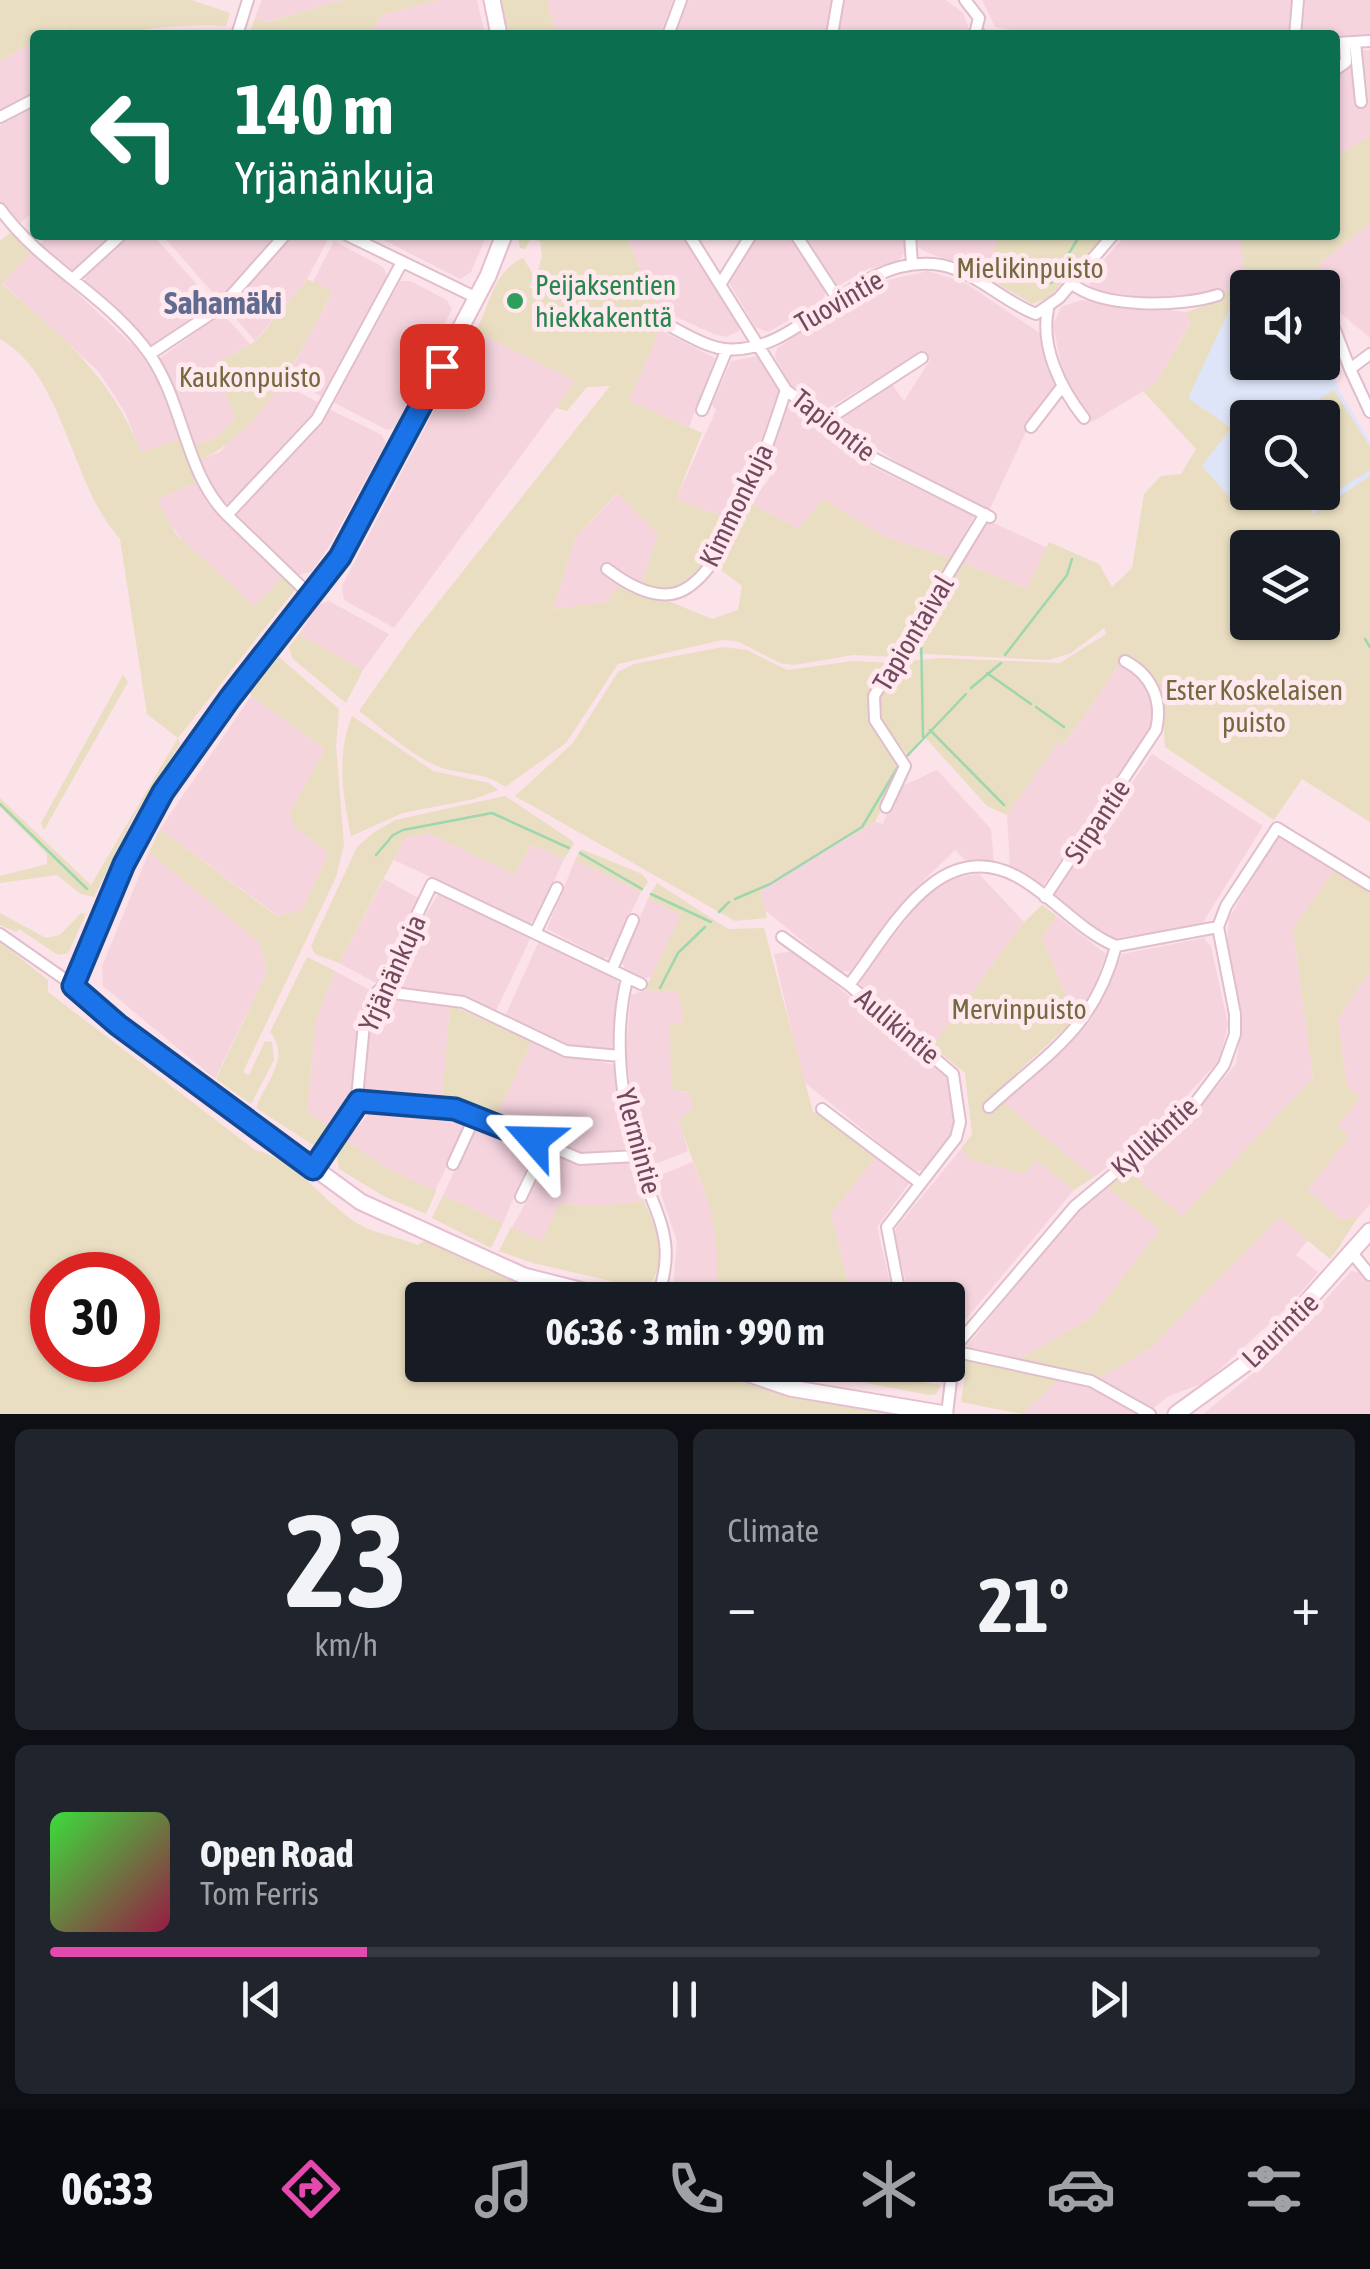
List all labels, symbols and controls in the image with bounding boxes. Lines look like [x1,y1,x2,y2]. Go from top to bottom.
text: 140 m [235,69,394,149]
icon: left [70,70,200,200]
text: Yrjänänkuja [235,152,435,204]
park label: Mielikinpuisto [956,252,1104,284]
street label: Tuovintie [789,263,889,339]
place label: Peijaksentien hiekkakenttä [535,269,676,333]
map controls [1230,270,1340,640]
button: sound [1230,270,1340,380]
district label: Sahamäki [164,284,282,321]
marker: Peijaksentien hiekkakenttä [504,290,526,312]
pin [400,324,485,409]
icon: arrive [415,339,470,394]
park label: Kaukonpuisto [179,361,321,393]
street label: Tapiontie [786,383,882,467]
button: search [1230,400,1340,510]
street label: Kimmonkuja [693,438,779,572]
button: layers [1230,530,1340,640]
street label: Tapiontaival [866,569,960,697]
park label: Ester Koskelaisen puisto [1165,674,1343,738]
street label: Sirpantie [1058,773,1136,869]
street label: Yrjänänkuja [352,910,432,1036]
street label: Aulikintie [849,982,947,1070]
park label: Mervinpuisto [951,993,1087,1025]
street label: Ylermintie [610,1085,668,1197]
position arrow [482,1088,586,1192]
street label: Kyllikintie [1104,1090,1204,1184]
speed limit sign: 30 [30,1252,160,1382]
street label: Laurintie [1235,1286,1325,1374]
text: 06:36 · 3 min · 990 m [545,1310,825,1353]
text: 23 [285,1486,407,1635]
text: Climate [728,1512,819,1549]
text: 21° [978,1562,1069,1648]
text: − [728,1574,756,1637]
text: + [1291,1574,1320,1637]
text: km/h [315,1626,378,1663]
text: Open Road [200,1832,354,1875]
text: Tom Ferris [200,1875,319,1912]
icon: previous [234,1972,289,2027]
icon: pause [657,1972,712,2027]
icon: next [1081,1972,1136,2027]
icon: directions [276,2154,346,2224]
icon: music [469,2154,539,2224]
icon: phone [661,2154,731,2224]
icon: climate [854,2154,924,2224]
icon: car [1046,2154,1116,2224]
icon: filters [1239,2154,1309,2224]
text: 06:33 [61,2163,154,2215]

